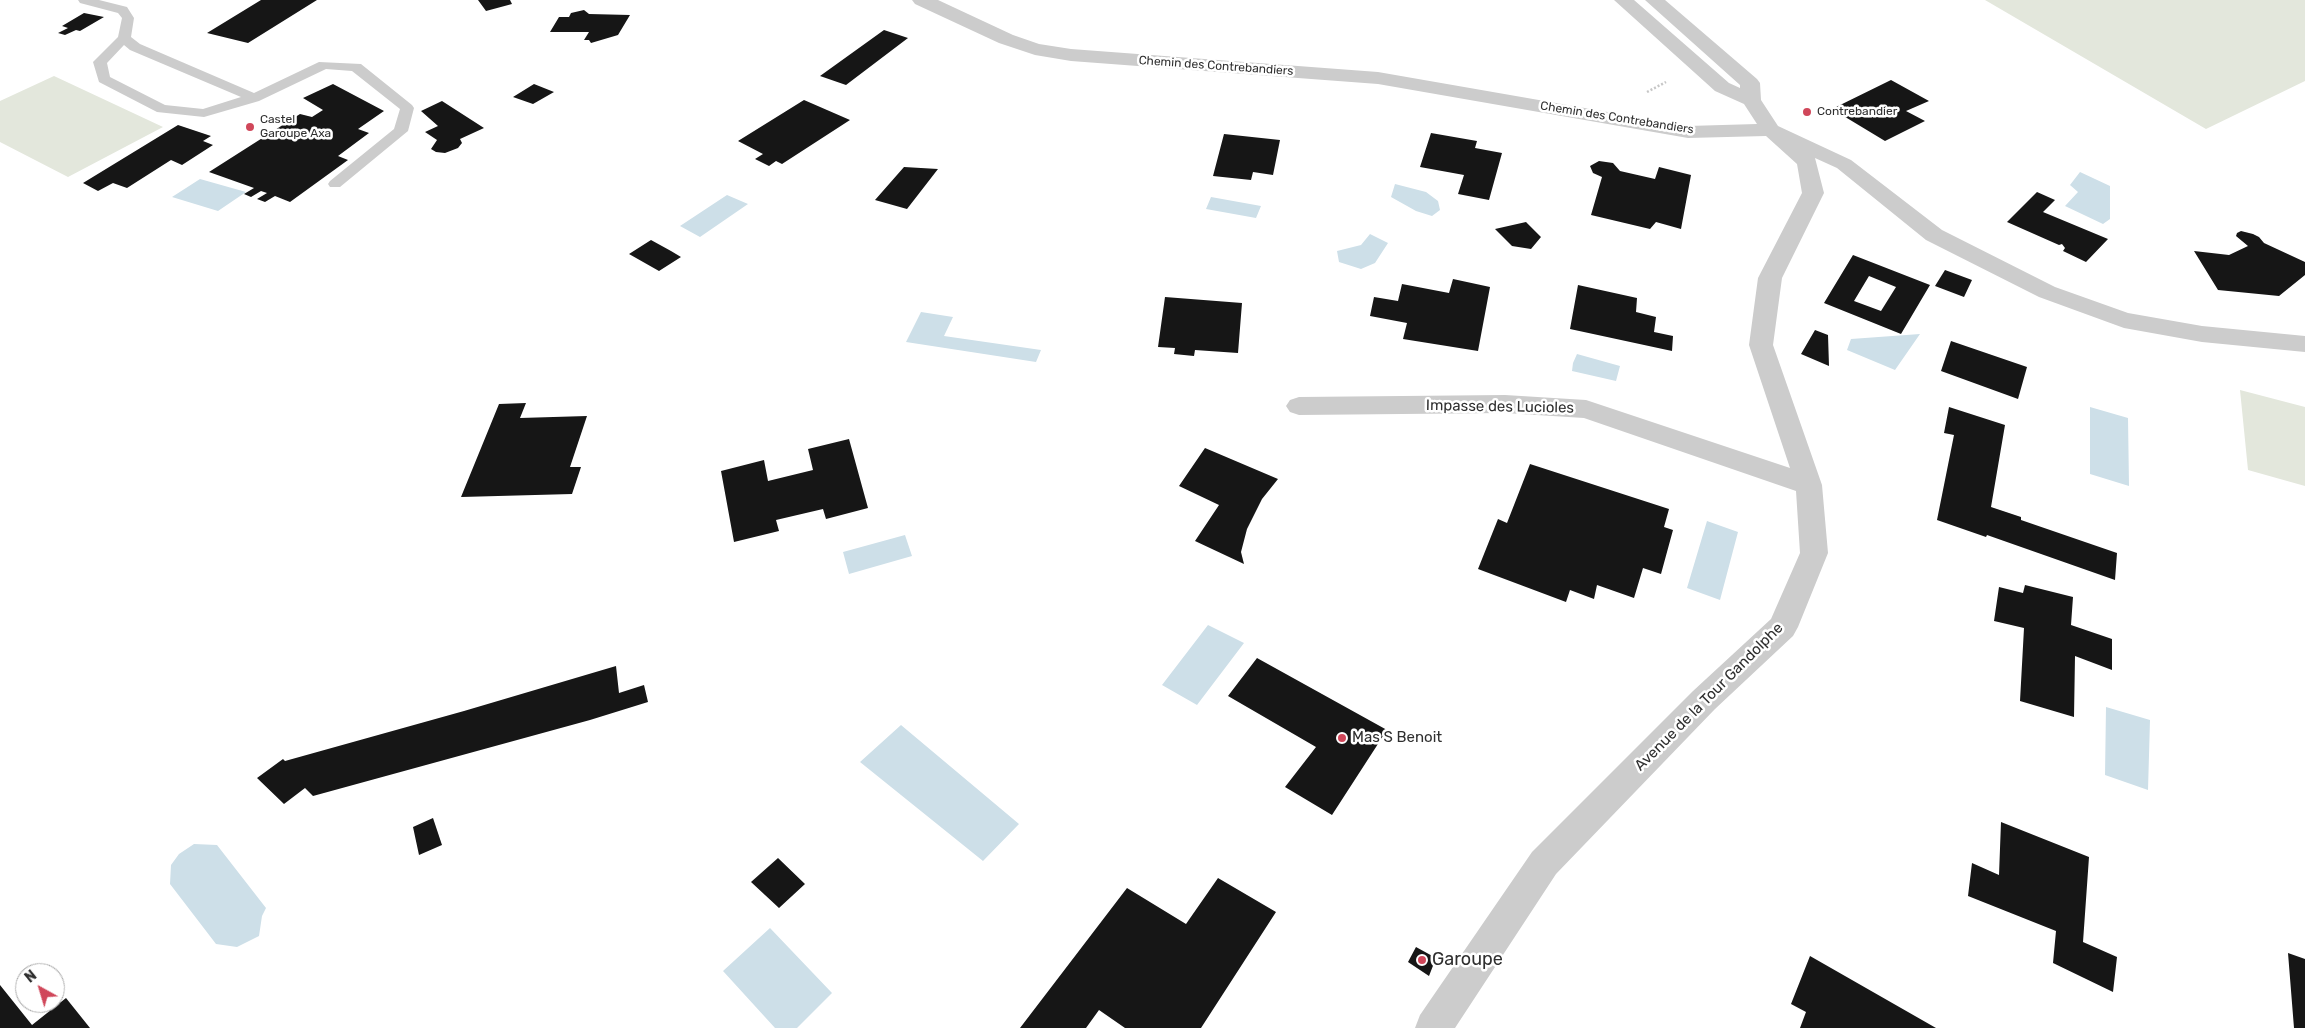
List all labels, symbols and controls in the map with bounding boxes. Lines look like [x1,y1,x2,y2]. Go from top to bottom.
street label: Chemin des Contrebandiers [1138,53,1294,79]
street label: Chemin des Contrebandiers [1539,99,1695,137]
place label: Contrebandier [1817,105,1897,119]
marker: Contrebandier [1801,106,1813,118]
place label: Castel Garoupe Axa [260,113,331,141]
marker: Castel Garoupe Axa [244,121,256,133]
street label: Impasse des Lucioles [1426,397,1574,417]
street label: Avenue de la Tour Gandolphe [1631,619,1787,775]
place label: Mas S Benoit [1352,729,1442,747]
marker: Mas S Benoit [1336,732,1348,744]
place label: Garoupe [1432,949,1503,971]
marker: Garoupe [1416,954,1428,966]
north arrow [15,963,65,1013]
text: N [22,967,40,987]

